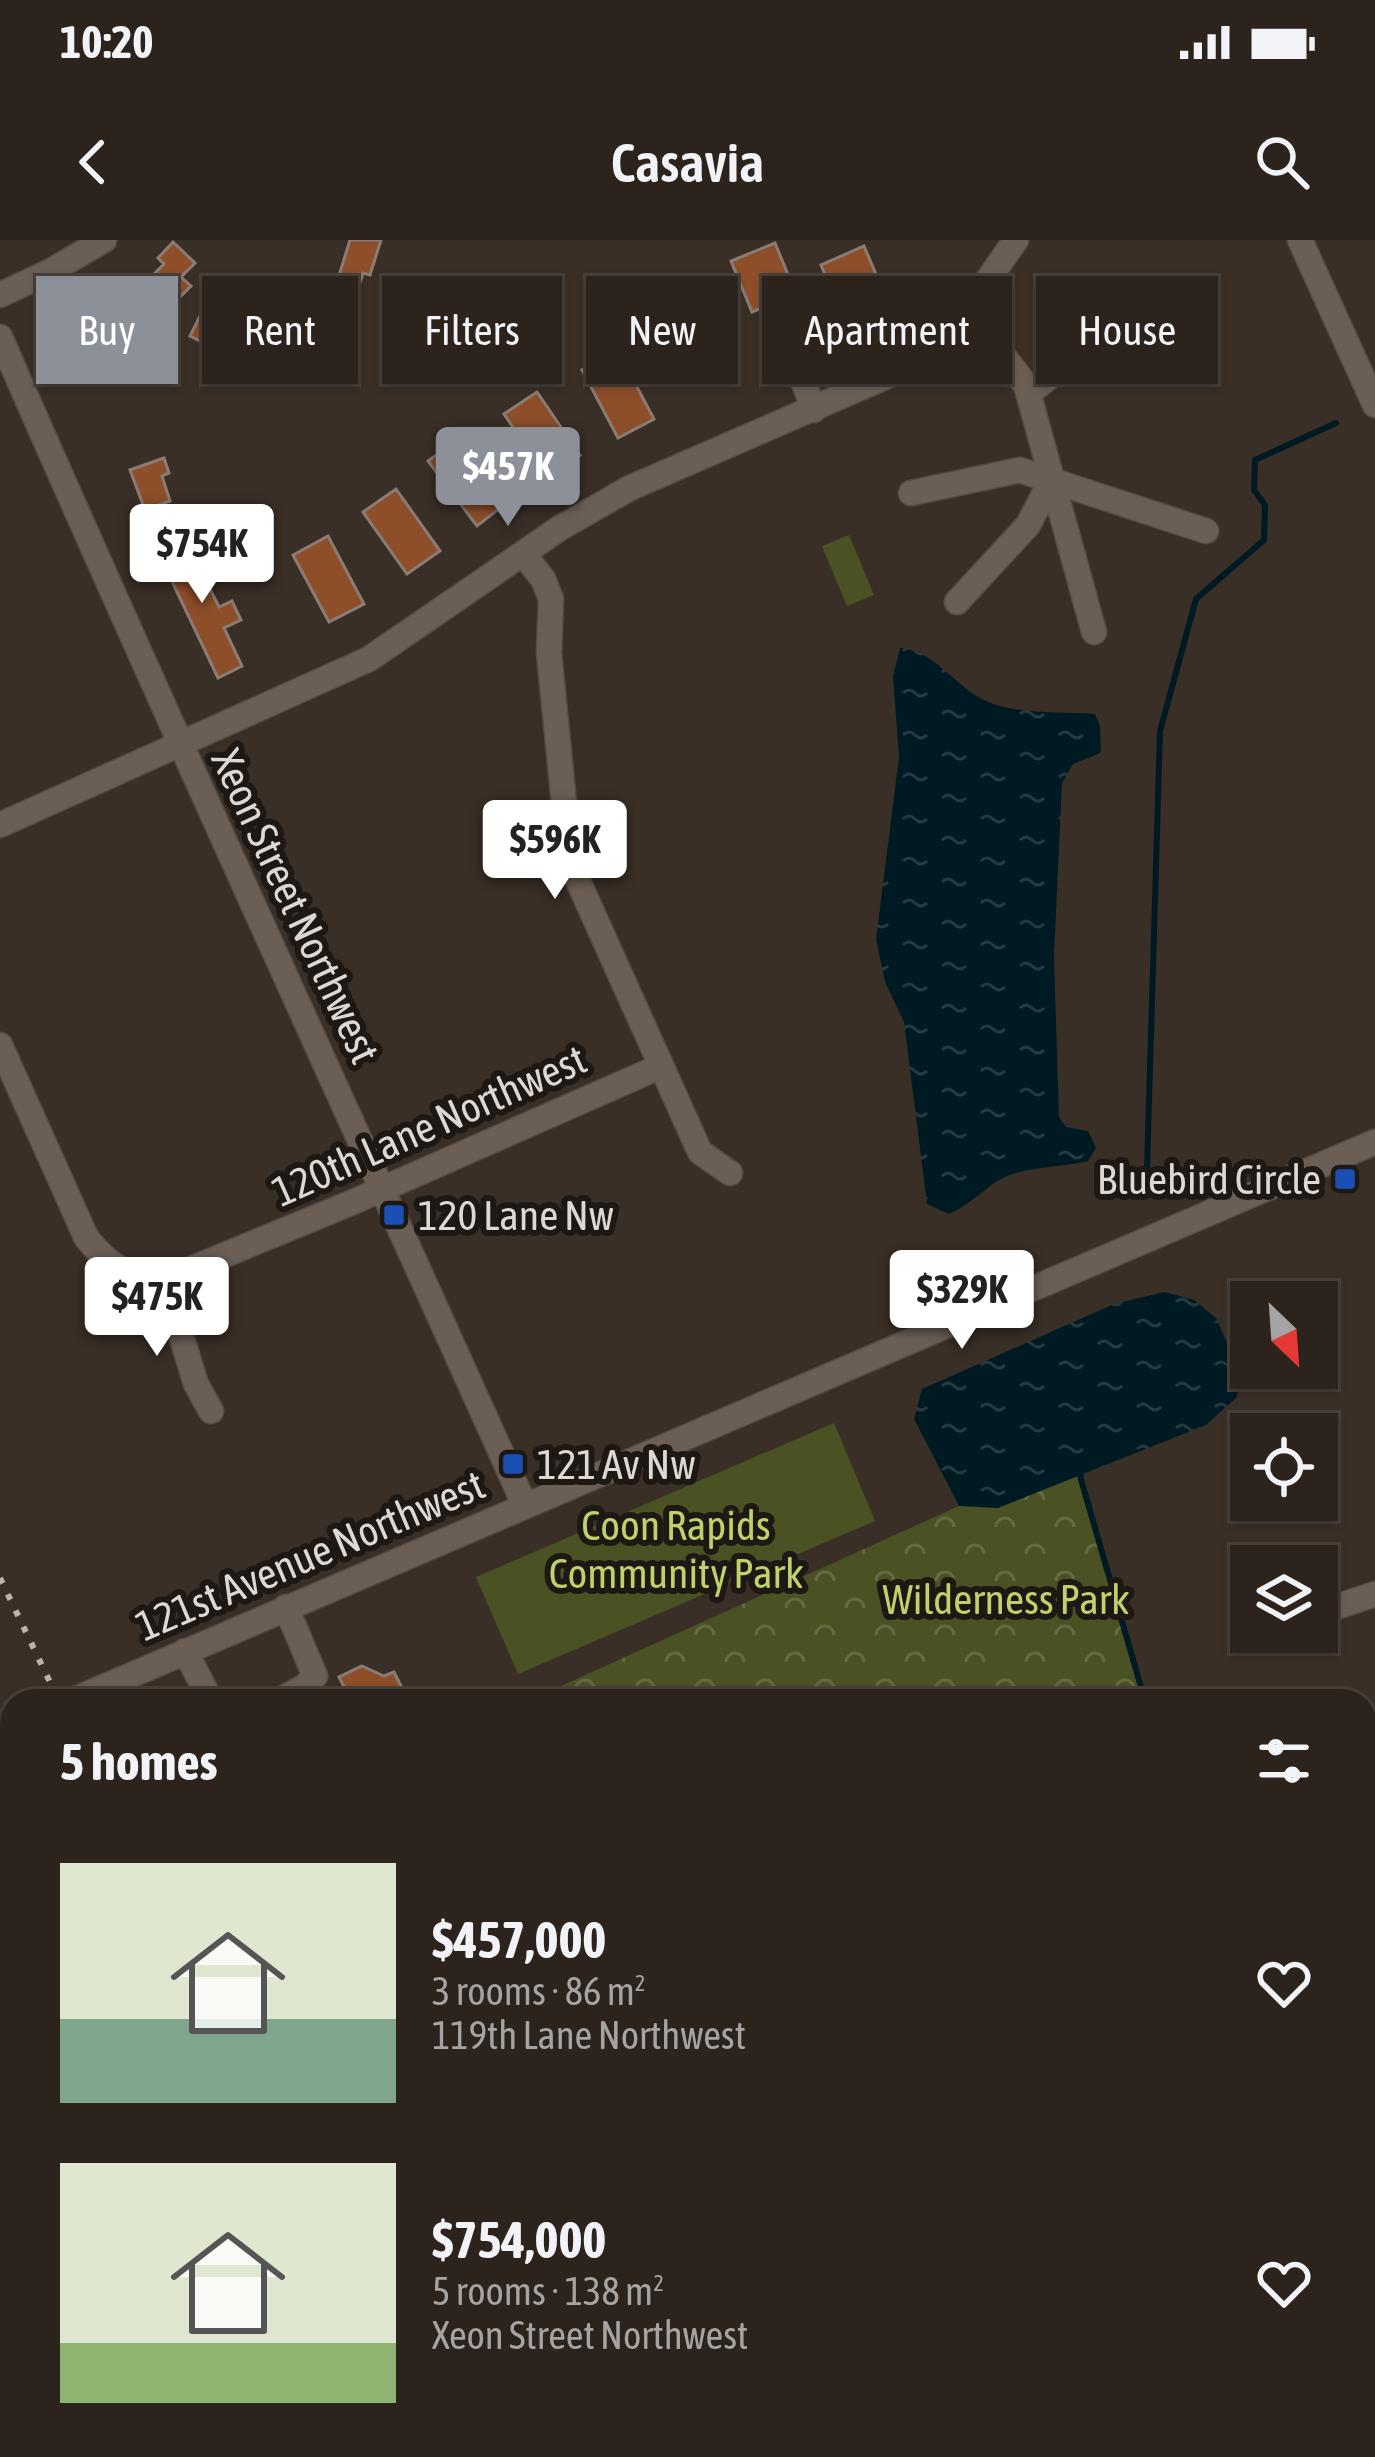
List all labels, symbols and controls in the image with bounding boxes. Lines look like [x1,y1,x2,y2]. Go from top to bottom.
text: 10:20 [60,16,154,68]
icon: back [60,129,126,195]
icon: search [1249,129,1315,195]
text: Casavia [611,132,764,193]
chip: Buy [36,276,178,384]
chip: Rent [202,276,358,384]
chip: Filters [382,276,562,384]
chip: New [586,276,738,384]
chip: Apartment [762,276,1012,384]
chip: House [1036,276,1218,384]
pin: $457K [424,427,592,529]
text: $457K [463,444,553,488]
pin: $754K [118,504,286,606]
text: $754K [157,521,247,565]
street label: Xeon Street Northwest [202,742,390,1070]
pin: $596K [471,800,639,902]
text: $596K [510,817,600,861]
street label: 120th Lane Northwest [265,1034,593,1216]
place label: Bluebird Circle [1097,1155,1321,1203]
marker: Bluebird Circle [1332,1166,1358,1192]
place label: 120 Lane Nw [418,1191,614,1239]
marker: 120 Lane Nw [381,1202,407,1228]
pin: $329K [878,1250,1046,1352]
pin: $475K [73,1257,241,1359]
text: $329K [917,1267,1007,1311]
text: $475K [112,1274,202,1318]
north arrow [1230,1281,1338,1389]
map controls [1230,1281,1338,1653]
button: locate [1230,1413,1338,1521]
place label: 121 Av Nw [537,1440,695,1488]
marker: 121 Av Nw [500,1451,526,1477]
street label: 121st Avenue Northwest [129,1460,491,1650]
park label: Coon Rapids Community Park [549,1501,803,1597]
button: layers [1230,1545,1338,1653]
park label: Wilderness Park [882,1575,1130,1623]
icon: filters [1251,1728,1317,1794]
text: 5 homes [60,1732,218,1791]
text: $457,000 [432,1910,606,1969]
icon: home [156,1911,300,2055]
icon: heart [1251,1950,1317,2016]
text: 3 rooms · 86 m² [432,1969,646,2013]
text: 119th Lane Northwest [432,2013,746,2057]
text: $754,000 [432,2210,606,2269]
icon: home [156,2211,300,2355]
icon: heart [1251,2250,1317,2316]
text: 5 rooms · 138 m² [432,2269,664,2313]
text: Xeon Street Northwest [432,2313,748,2357]

